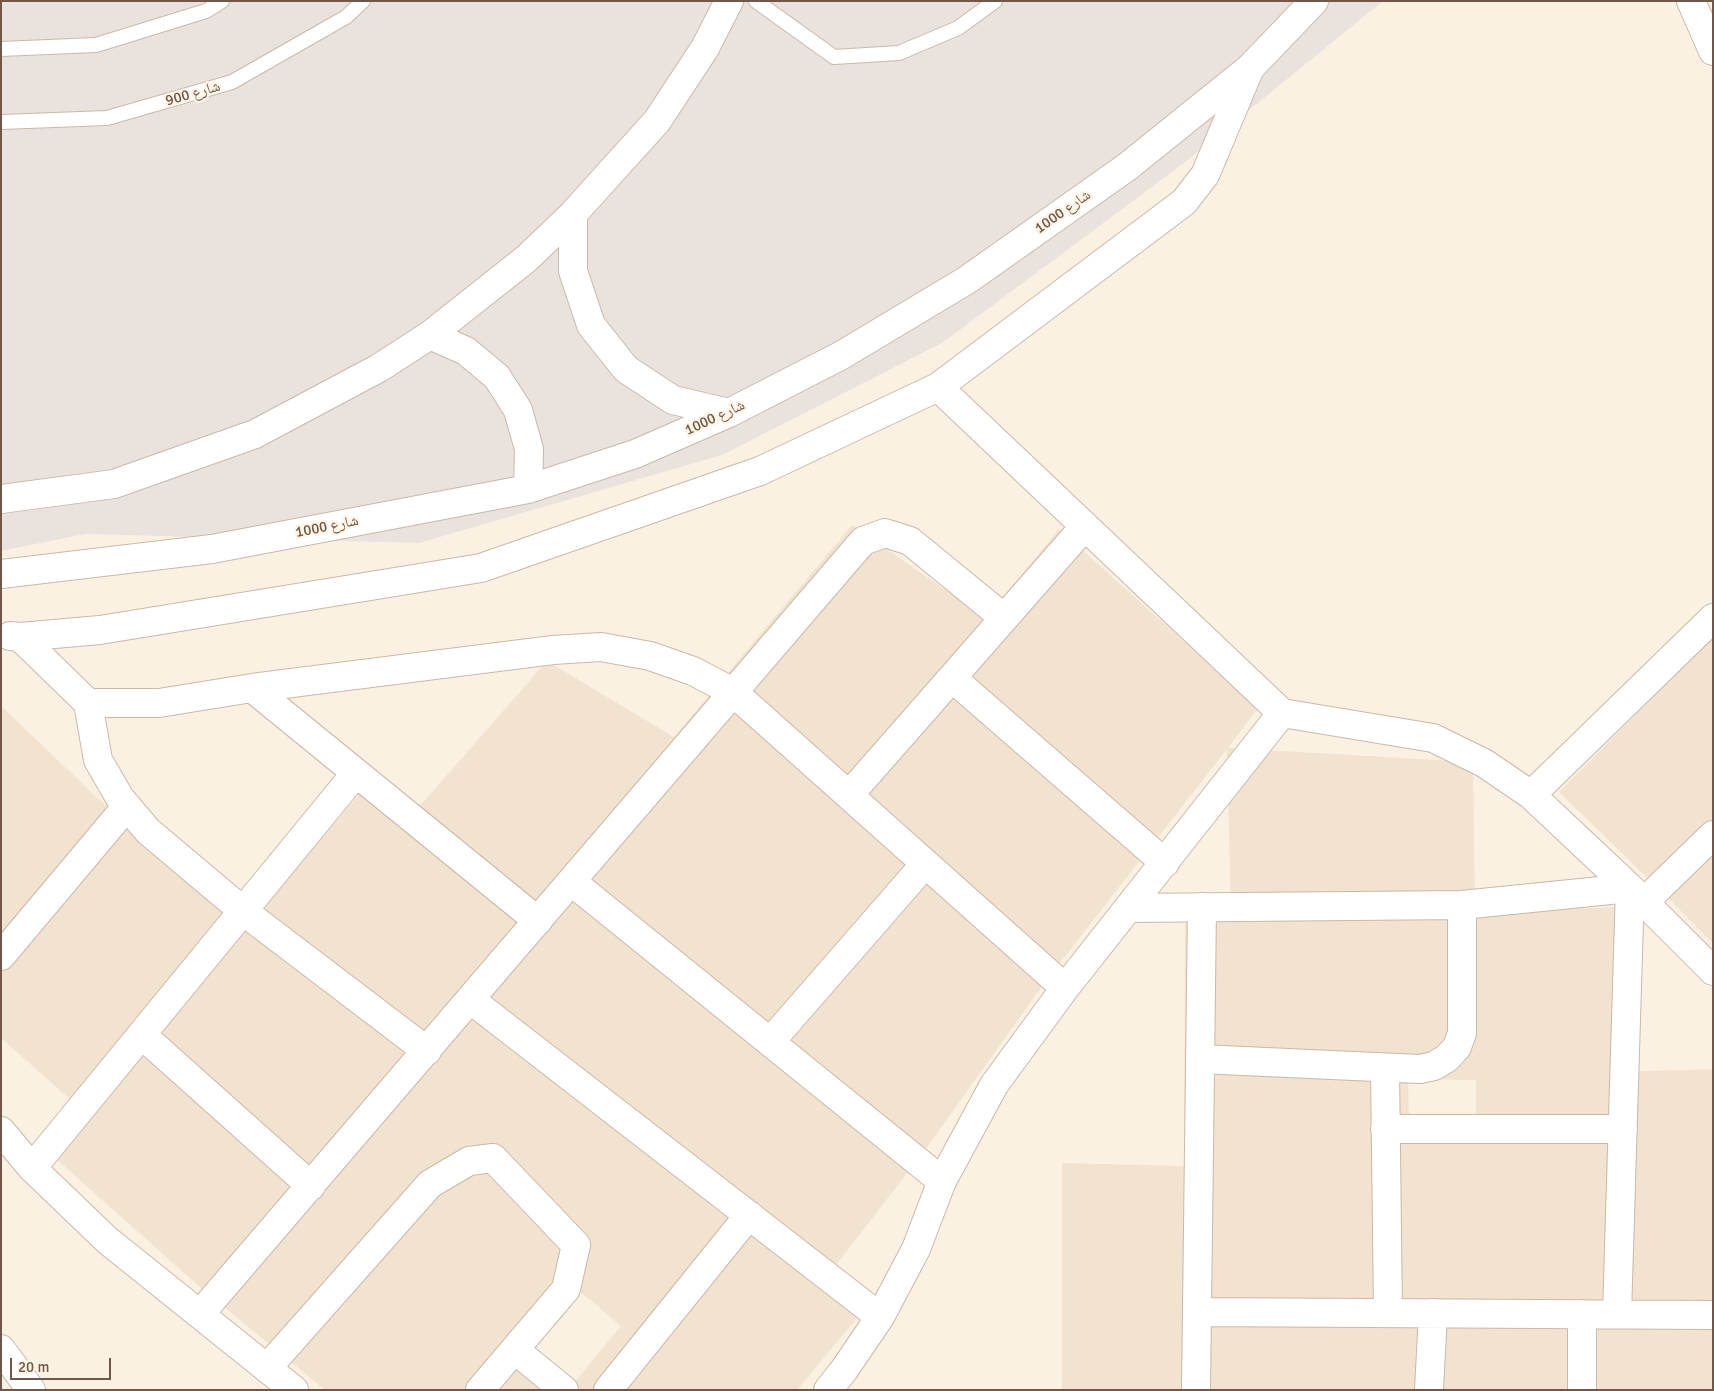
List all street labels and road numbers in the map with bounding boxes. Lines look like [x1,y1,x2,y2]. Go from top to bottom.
street label: شارع 900 [164,78,222,110]
street label: شارع 1000 [1032,186,1094,238]
street label: شارع 1000 [682,396,748,440]
street label: شارع 1000 [294,512,360,542]

